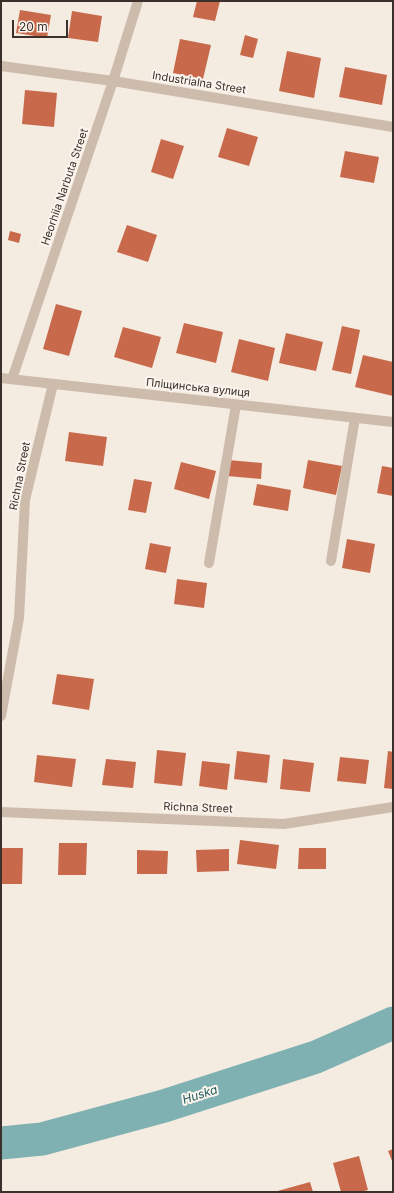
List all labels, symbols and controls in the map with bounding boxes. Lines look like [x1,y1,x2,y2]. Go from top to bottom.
scale bar [14,12,70,38]
text: 20 m [19,19,48,34]
street label: Industrialna Street [151,69,247,97]
street label: Heorhiia Narbuta Street [39,127,91,247]
street label: Пліщинська вулиця [145,376,251,400]
street label: Richna Street [7,441,33,511]
street label: Richna Street [163,800,233,816]
water label: Huska [181,1083,219,1107]

